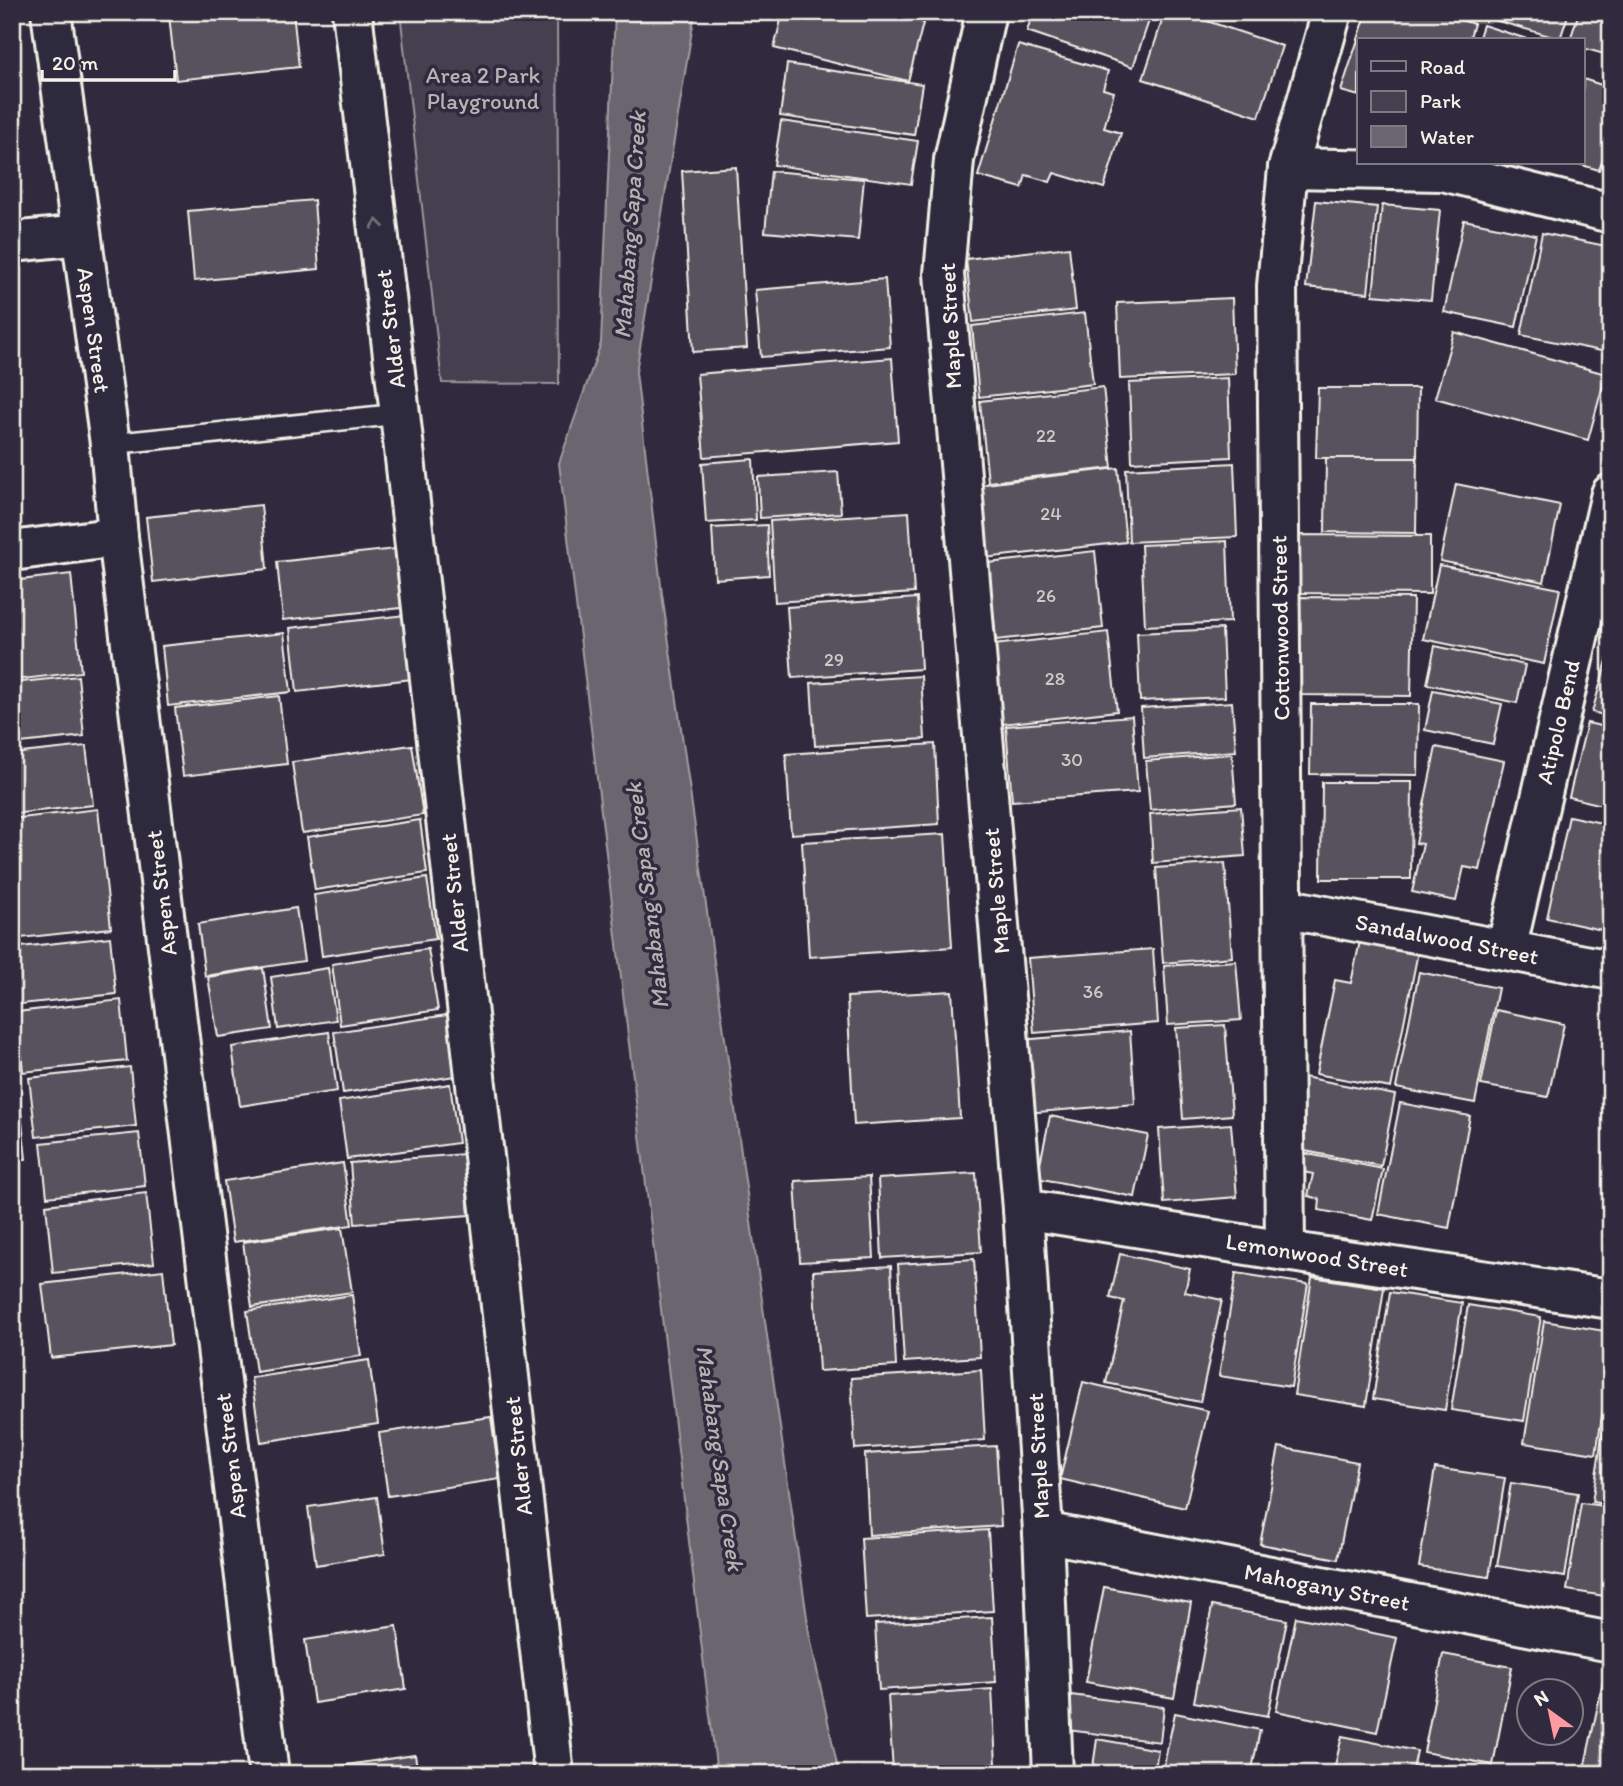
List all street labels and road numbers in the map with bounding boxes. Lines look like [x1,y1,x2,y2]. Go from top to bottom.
street label: Maple Street [933,262,967,390]
street label: Aspen Street [71,265,117,395]
street label: Alder Street [369,268,411,390]
street label: Cottonwood Street [1264,535,1296,721]
street label: Atipolo Bend [1530,657,1586,787]
street label: Maple Street [977,827,1015,955]
street label: Aspen Street [139,828,183,957]
street label: Alder Street [434,832,474,954]
street label: Sandalwood Street [1353,908,1541,971]
street label: Lemonwood Street [1224,1227,1410,1283]
street label: Aspen Street [208,1391,252,1520]
street label: Maple Street [1021,1392,1055,1520]
street label: Alder Street [498,1395,538,1517]
street label: Mahogany Street [1242,1557,1412,1617]

